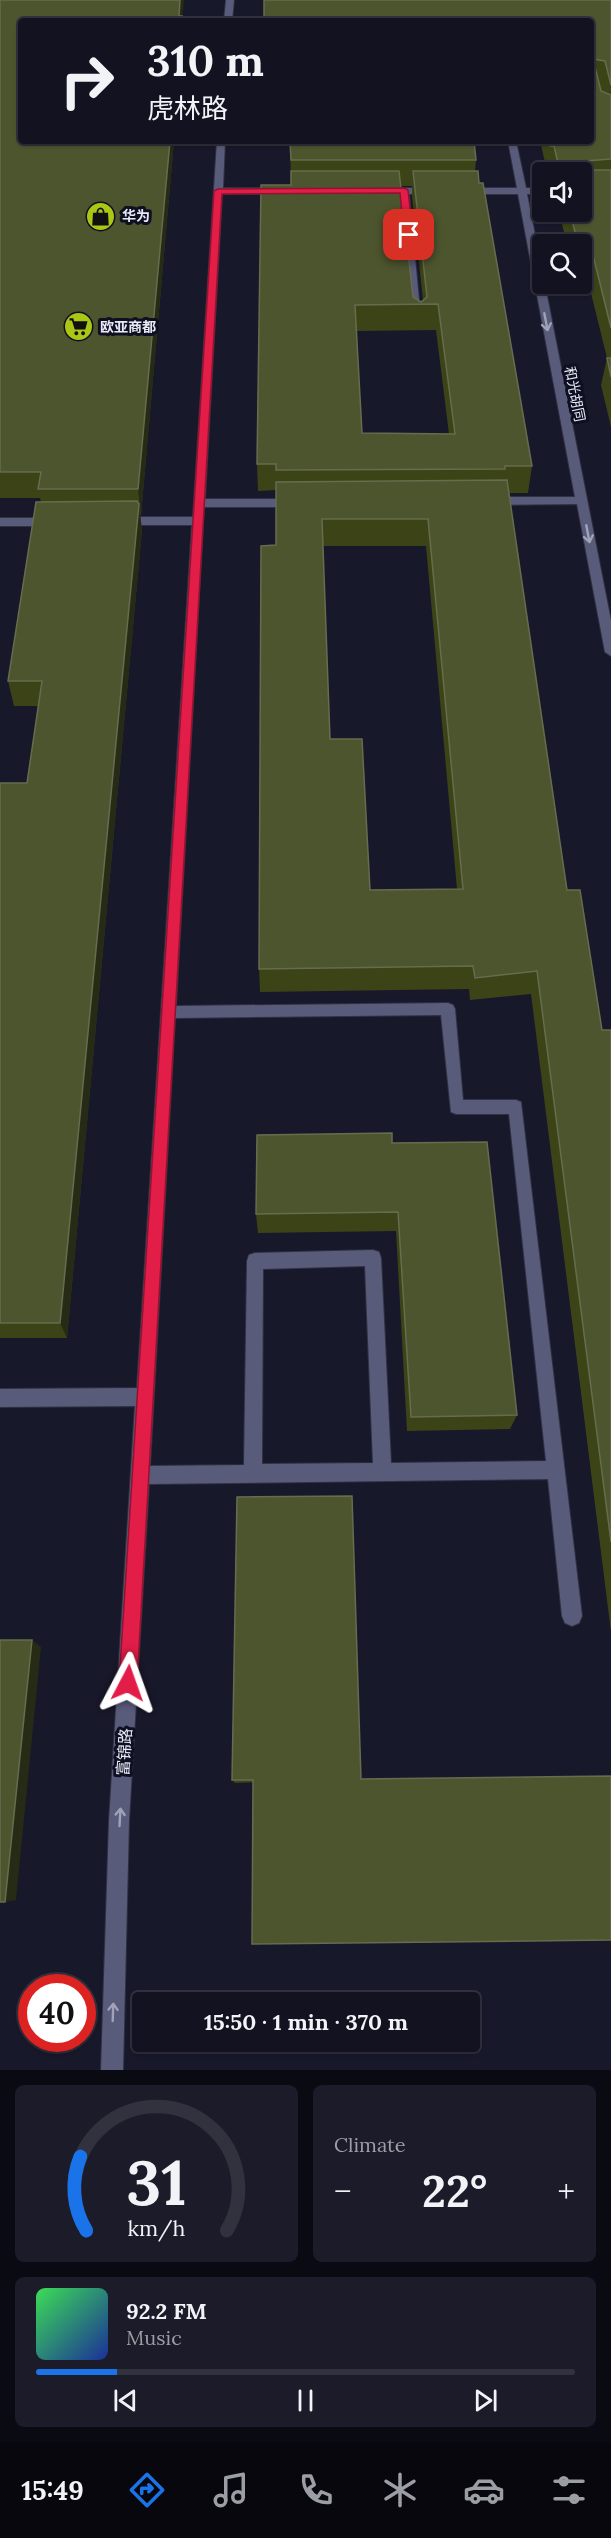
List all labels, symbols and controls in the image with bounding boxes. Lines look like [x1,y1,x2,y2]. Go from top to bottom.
text: 310 m [147,34,264,88]
icon: right [48,42,126,120]
text: 虎林路 [147,91,228,125]
map controls [532,162,592,294]
button: sound [532,162,592,222]
shop icon: 华为 [85,200,117,232]
place label: 华为 [122,207,150,225]
pin [383,209,434,260]
icon: arrive [392,218,425,251]
button: search [532,234,592,294]
supermarket icon: 欧亚商都 [63,311,95,343]
one-way arrow [541,312,552,332]
place label: 欧亚商都 [100,318,156,336]
street label: 和光胡同 [561,365,589,423]
one-way arrow [583,524,594,544]
position arrow [96,1651,160,1715]
street label: 富锦路 [112,1727,136,1777]
one-way arrow [114,1807,125,1827]
speed limit sign: 40 [18,1974,96,2052]
one-way arrow [108,2002,119,2022]
text: 15:50 · 1 min · 370 m [204,2008,408,2036]
text: Climate [334,2132,406,2157]
text: 31 [126,2142,187,2222]
text: 22° [422,2162,487,2219]
text: − [334,2170,352,2212]
text: + [557,2170,575,2212]
text: km/h [128,2214,186,2242]
text: 92.2 FM [126,2297,207,2325]
text: Music [126,2325,182,2350]
icon: previous [109,2384,142,2417]
icon: pause [289,2384,322,2417]
icon: next [469,2384,502,2417]
icon: directions [126,2469,168,2511]
icon: music [210,2469,252,2511]
icon: phone [295,2469,337,2511]
icon: climate [379,2469,421,2511]
icon: car [463,2469,505,2511]
icon: filters [548,2469,590,2511]
text: 15:49 [21,2473,84,2507]

